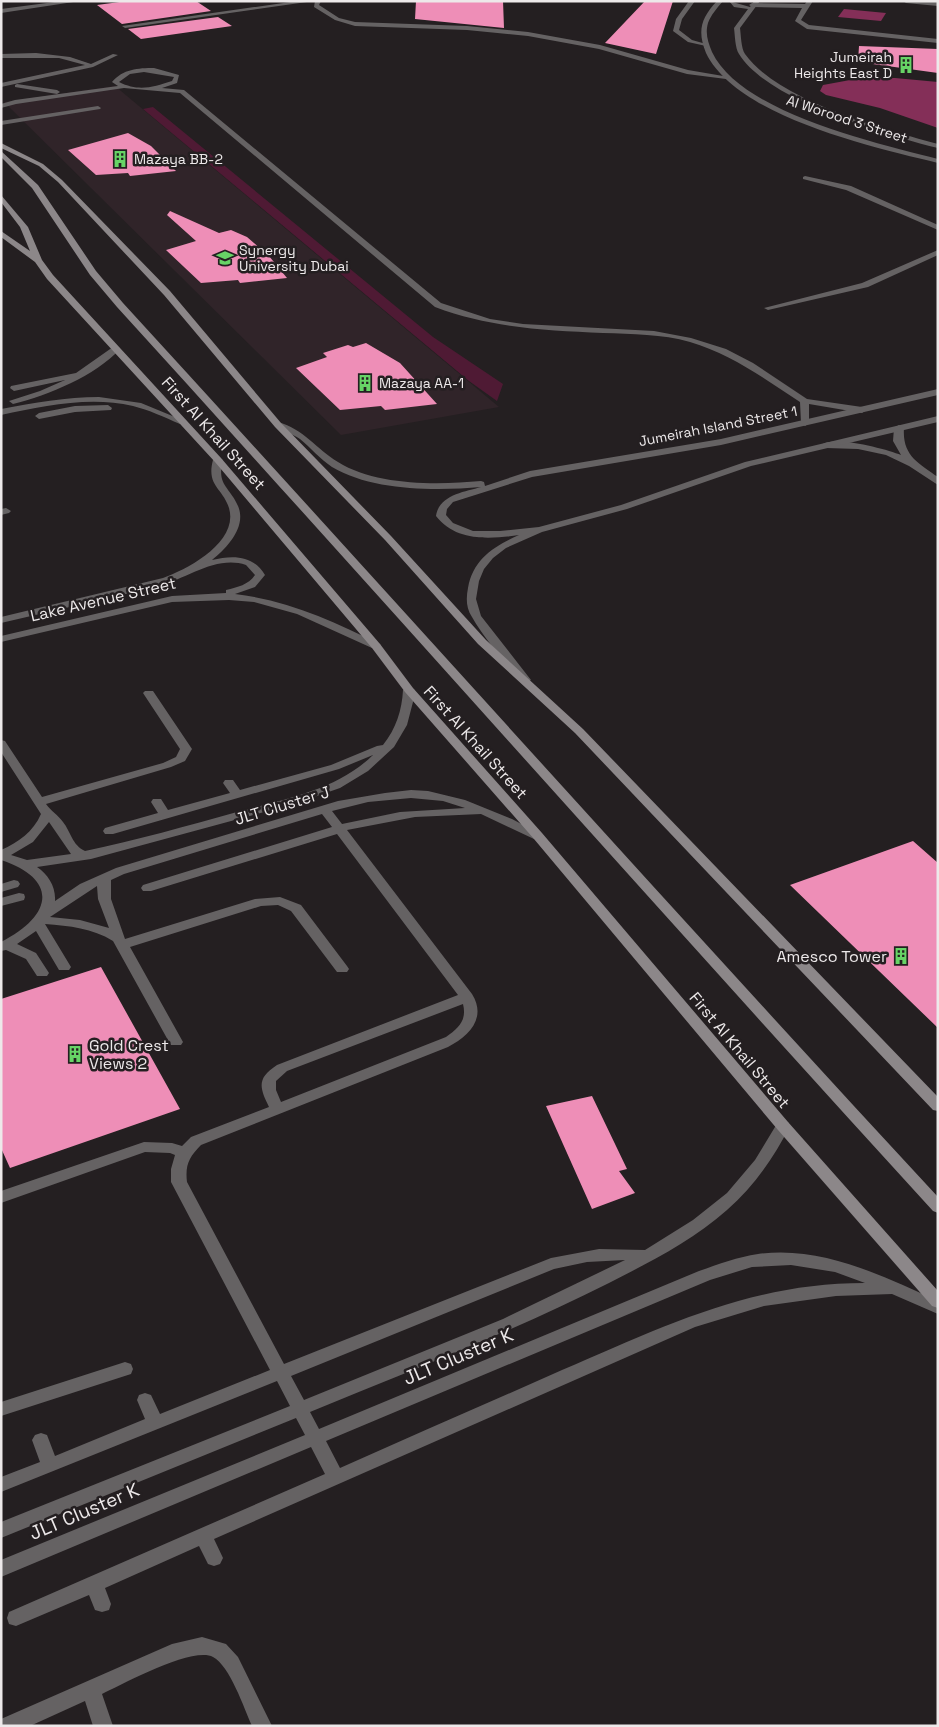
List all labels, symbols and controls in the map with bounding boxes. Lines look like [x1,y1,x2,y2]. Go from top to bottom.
place label: Jumeirah Heights East D [794,48,892,82]
building icon: Jumeirah Heights East D [896,55,916,75]
street label: Al Worood 3 Street [784,91,910,147]
building icon: Mazaya BB-2 [110,149,130,169]
place label: Mazaya BB-2 [134,150,223,168]
place label: Synergy University Dubai [239,241,349,275]
school or university icon: Synergy University Dubai [215,248,235,268]
street label: First Al Khail Street [157,372,270,494]
building icon: Mazaya AA-1 [355,373,375,393]
place label: Mazaya AA-1 [379,374,464,392]
street label: Jumeirah Island Street 1 [637,402,799,450]
street label: Lake Avenue Street [28,572,178,626]
street label: First Al Khail Street [419,681,532,803]
street label: JLT Cluster J [232,781,332,830]
place label: Amesco Tower [776,946,887,967]
building icon: Amesco Tower [891,946,911,966]
street label: First Al Khail Street [685,988,794,1113]
place label: Gold Crest Views 2 [89,1035,169,1074]
building icon: Gold Crest Views 2 [65,1044,85,1064]
street label: JLT Cluster K [399,1322,517,1391]
street label: JLT Cluster K [25,1477,143,1546]

